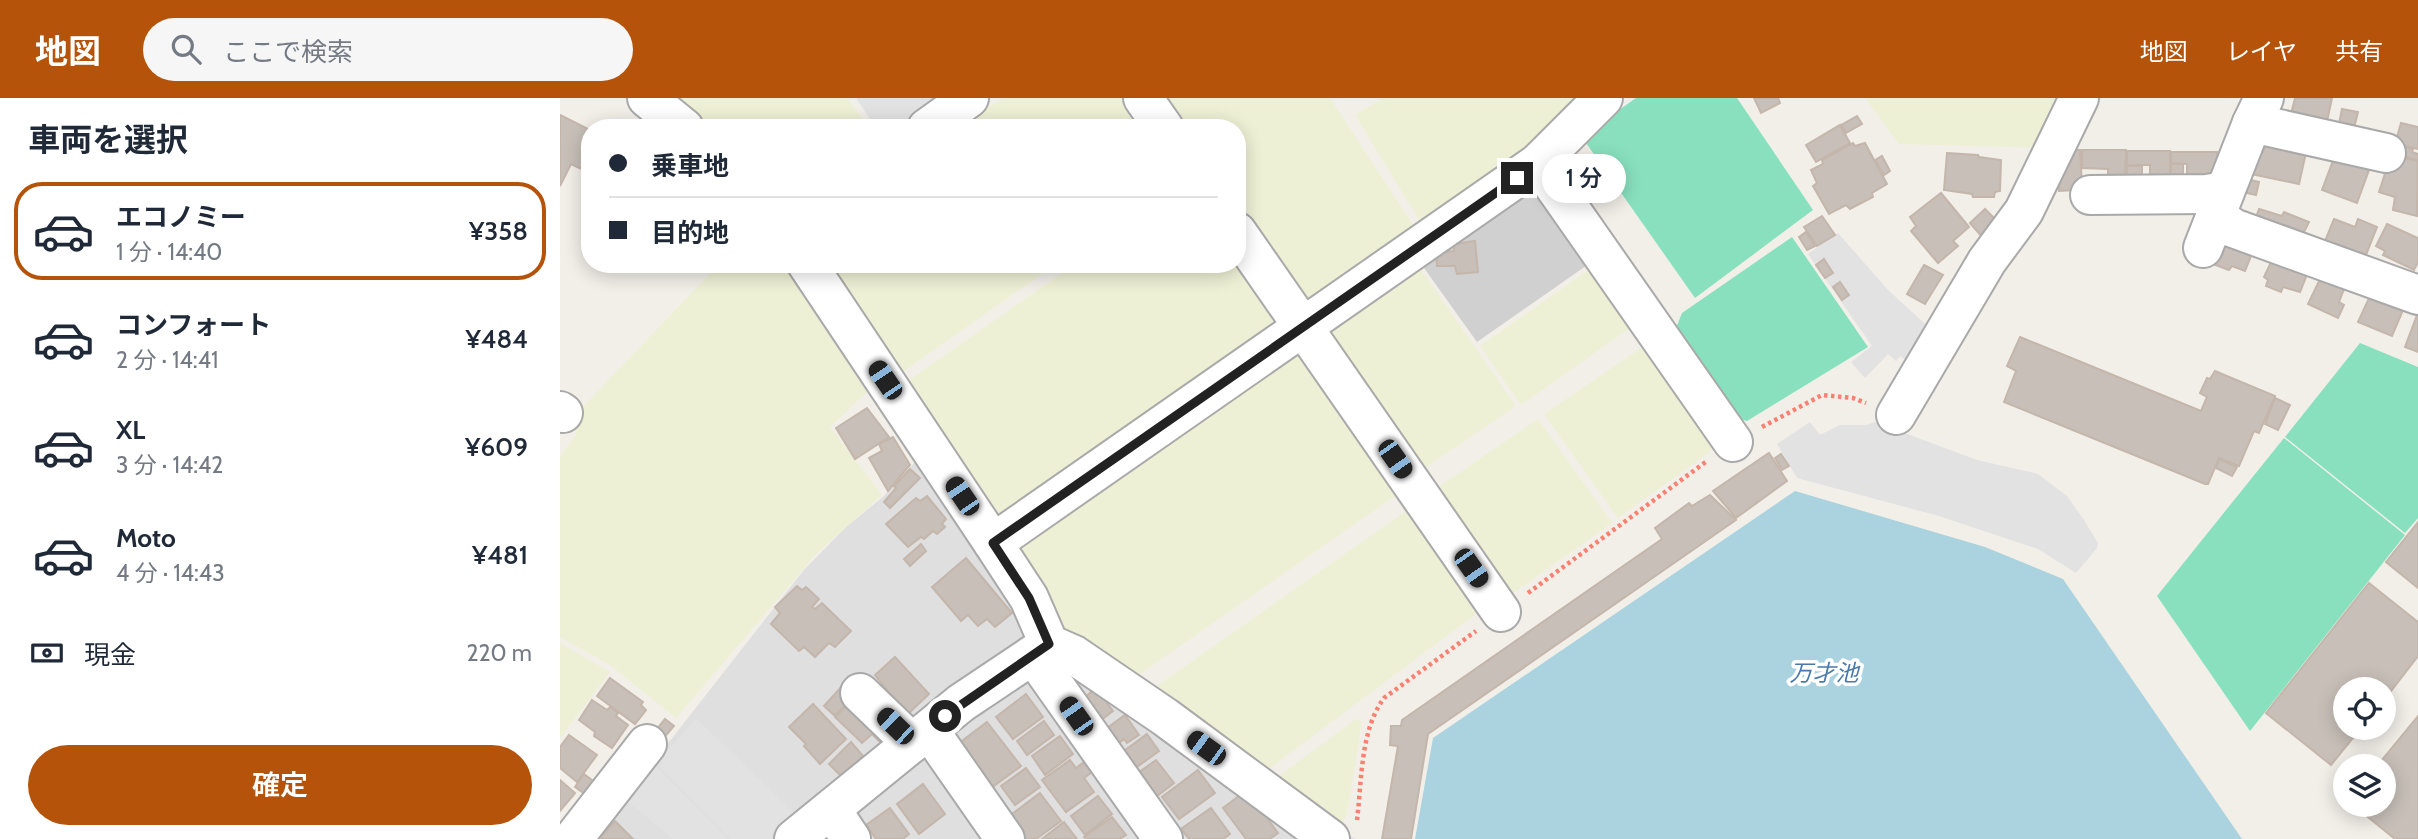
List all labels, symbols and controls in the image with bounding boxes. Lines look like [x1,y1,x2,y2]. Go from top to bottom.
search box [143,18,633,81]
icon: search [167,30,205,68]
text: 地図 [35,31,101,71]
text: ここで検索 [223,36,353,68]
text: 地図 [2140,37,2188,66]
text: レイヤ [2226,37,2297,66]
text: 共有 [2335,37,2383,66]
text: 車両を選択 [28,120,188,159]
text: 乗車地 [651,150,729,182]
callout: 1 分 [1542,154,1626,202]
route end [1501,162,1533,194]
text: 1 分 [1566,164,1602,192]
icon: car [32,200,95,263]
text: エコノミー [116,201,246,233]
text: ¥358 [469,215,528,247]
text: 目的地 [651,217,729,249]
text: 1 分 · 14:40 [116,238,222,266]
icon: car [32,308,95,371]
text: コンフォート [116,309,271,341]
text: ¥484 [465,323,528,355]
text: 2 分 · 14:41 [116,346,218,374]
car [865,357,906,403]
text: XL [116,414,145,446]
icon: car [32,416,95,479]
text: ¥609 [465,431,528,463]
car [1375,436,1416,482]
text: 3 分 · 14:42 [116,451,223,479]
car [942,473,983,519]
text: Moto [116,522,176,554]
icon: car [32,524,95,587]
text: ¥481 [472,539,528,571]
car [1451,545,1492,591]
text: 4 分 · 14:43 [116,559,225,587]
icon: cash [28,634,66,672]
text: 現金 [84,639,136,671]
text: 220 m [466,639,532,667]
water label: 万才池 [1790,659,1861,687]
map controls [2333,677,2396,817]
button: locate [2333,677,2396,740]
car [1056,693,1097,739]
route start [929,700,961,732]
car [873,704,918,748]
car [1183,727,1230,769]
button: 確定 [28,745,532,825]
button: layers [2333,754,2396,817]

